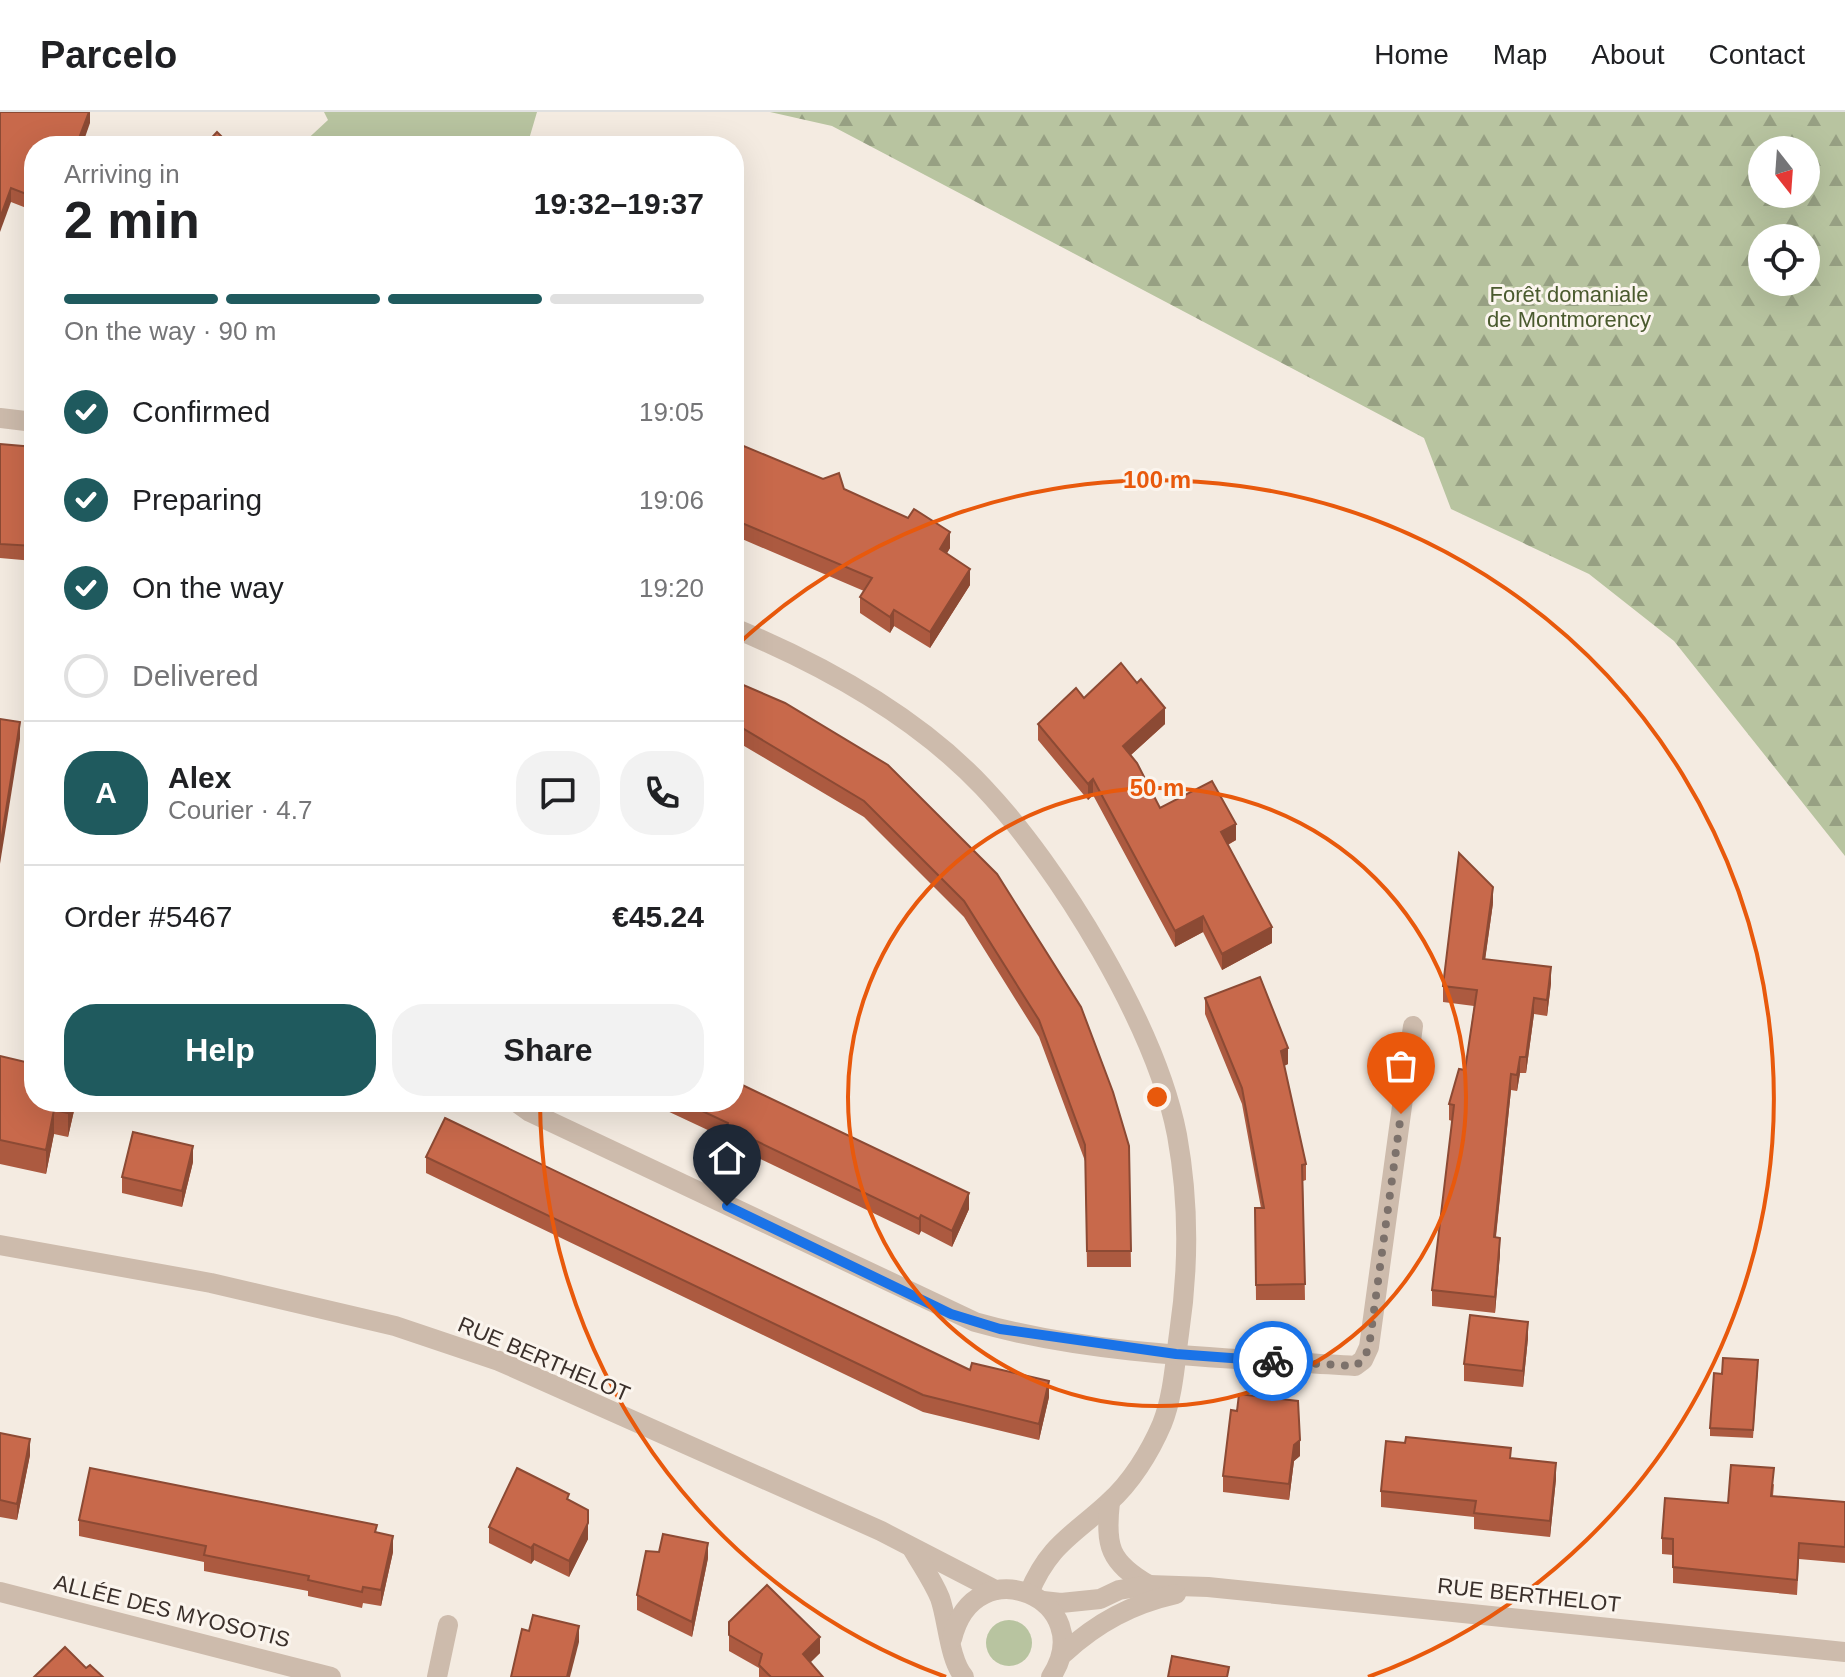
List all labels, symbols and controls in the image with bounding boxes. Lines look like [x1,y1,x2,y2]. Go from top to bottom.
text: Parcelo [40,34,177,76]
text: Home [1374,39,1449,70]
text: Map [1493,39,1547,70]
text: About [1591,39,1665,70]
text: Contact [1709,39,1805,70]
north arrow [1748,136,1820,208]
map controls [1748,136,1820,296]
text: Arriving in [64,159,180,189]
text: 19:32–19:37 [534,187,704,220]
text: 2 min [64,191,200,249]
button: locate [1748,224,1820,296]
park label: Forêt domaniale de Montmorency [1487,282,1651,332]
text: On the way · 90 m [64,316,276,346]
icon: check [64,390,108,434]
text: Confirmed [132,395,270,428]
text: 19:05 [639,397,704,427]
text: 100 m [1123,466,1191,493]
icon: check [64,478,108,522]
text: Preparing [132,483,262,516]
text: 19:06 [639,485,704,515]
icon: check [64,566,108,610]
text: On the way [132,571,284,604]
text: 19:20 [639,573,704,603]
text: Delivered [132,659,259,692]
button: chat [516,751,600,835]
button: phone [620,751,704,835]
text: Alex [168,761,231,794]
text: 50 m [1130,774,1184,801]
text: A [95,776,117,809]
text: Courier · 4.7 [168,795,313,825]
text: Order #5467 [64,900,232,933]
text: €45.24 [612,900,704,933]
button: Help [64,1004,376,1096]
button: Share [392,1004,704,1096]
pin [1367,1032,1435,1114]
icon: bag [1379,1044,1423,1088]
centre of rings [1143,1083,1171,1111]
pin [693,1124,761,1206]
icon: home [705,1136,749,1180]
street label: RUE BERTHELOT [454,1312,634,1406]
courier [1233,1321,1313,1401]
icon: bike [1251,1339,1295,1383]
street label: ALLÉE DES MYOSOTIS [52,1570,292,1652]
street label: RUE BERTHELOT [1436,1573,1622,1617]

